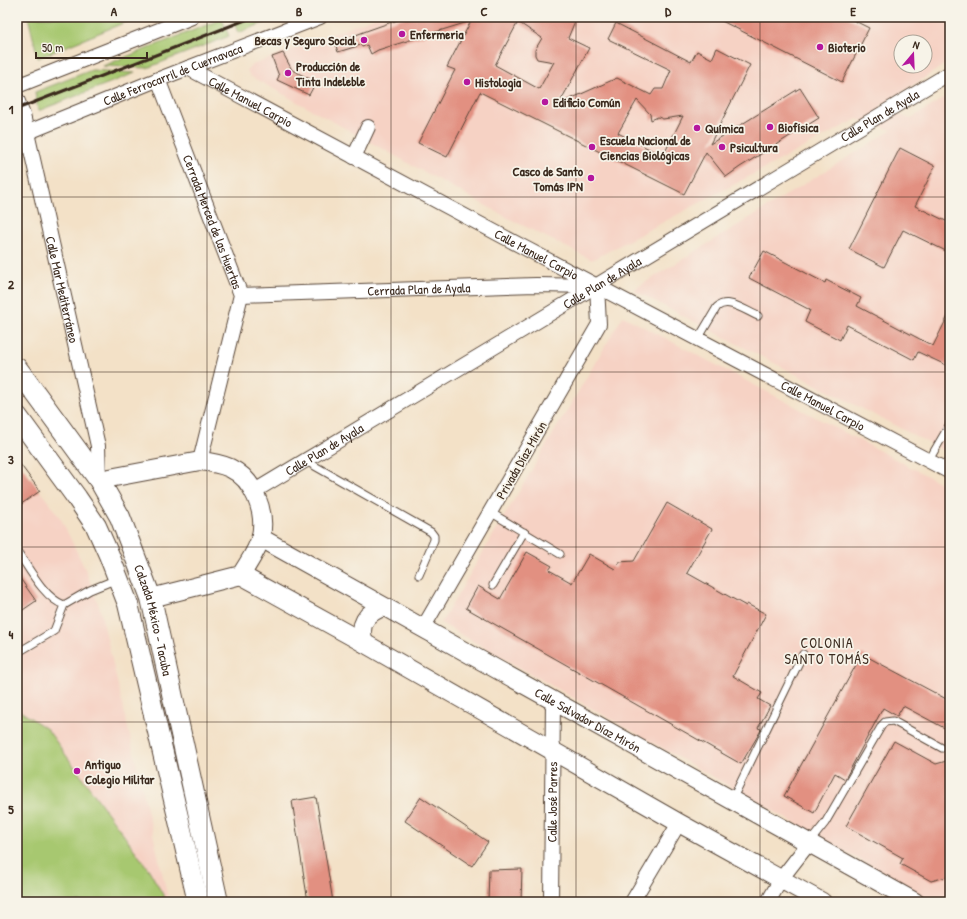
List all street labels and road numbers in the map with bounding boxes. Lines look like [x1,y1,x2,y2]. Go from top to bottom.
street label: Calle Ferrocarril de Cuernavaca [100,39,245,110]
street label: Calle Manuel Carpio [206,72,296,131]
street label: Calle Plan de Ayala [837,85,922,146]
street label: Cerrada Merced de las Huertas [179,152,247,292]
street label: Calle Manuel Carpio [491,224,582,284]
street label: Calle Mar Mediterráneo [42,234,83,345]
street label: Calle Plan de Ayala [559,252,644,313]
street label: Cerrada Plan de Ayala [367,278,471,300]
street label: Calle Manuel Carpio [778,376,868,435]
street label: Privada Díaz Mirón [491,418,551,502]
street label: Calle Plan de Ayala [282,419,367,480]
street label: Calzada México - Tacuba [130,562,177,677]
street label: Calle Salvador Díaz Mirón [531,683,644,757]
street label: Calle José Parres [543,761,561,843]

